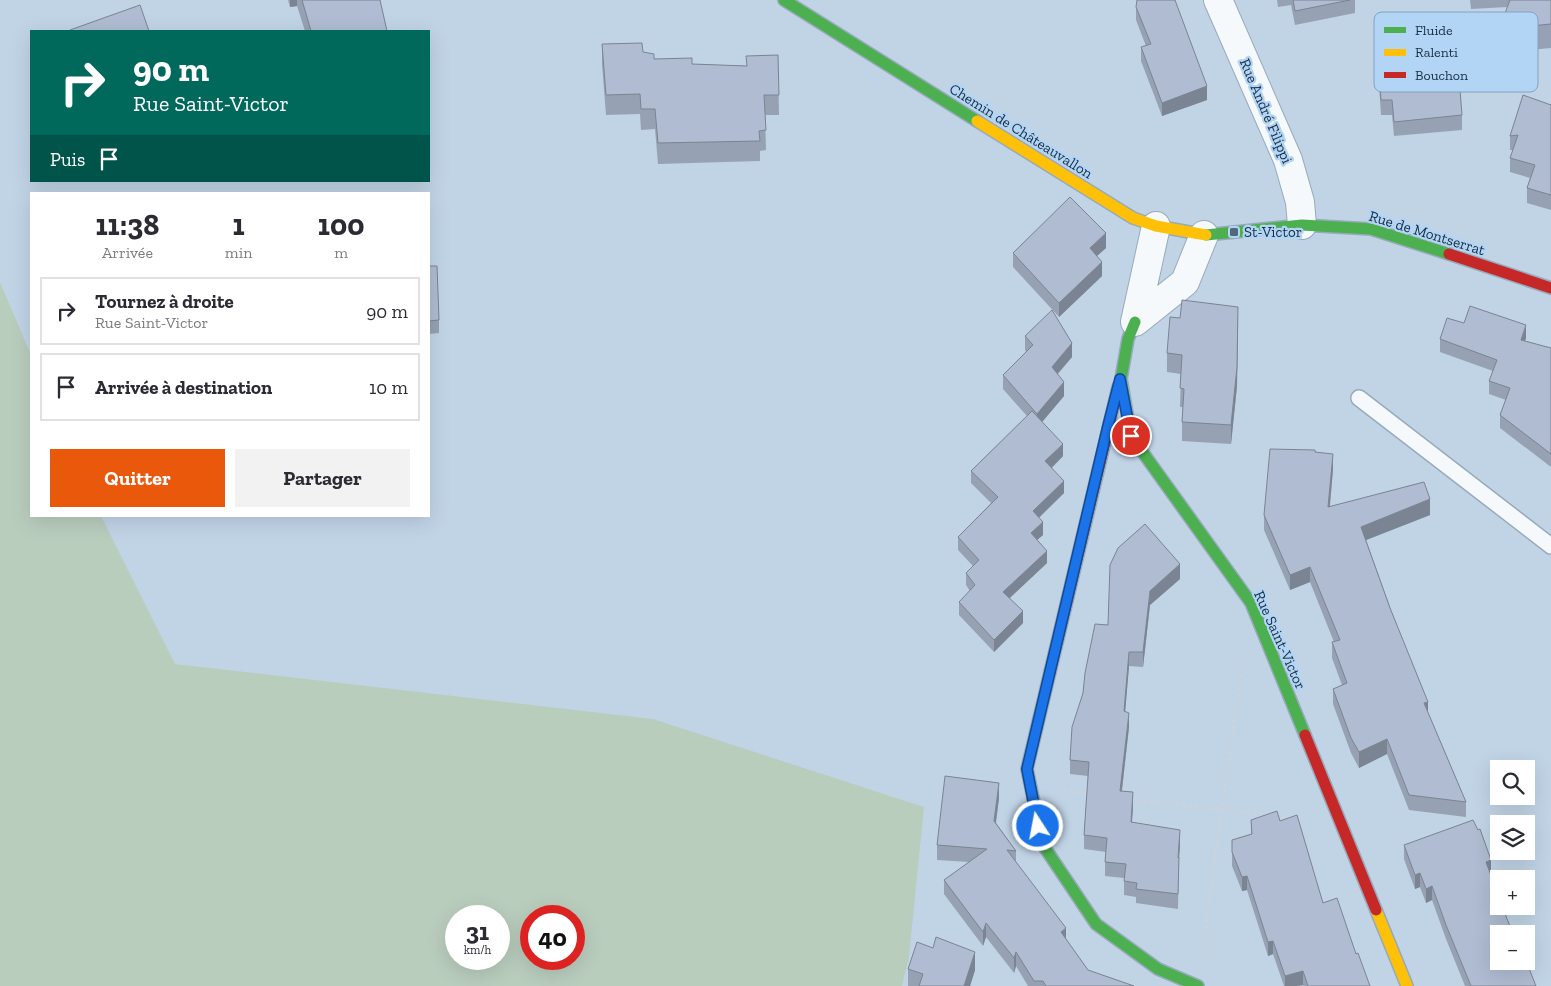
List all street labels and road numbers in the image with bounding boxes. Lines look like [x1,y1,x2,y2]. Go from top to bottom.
street label: Rue André Filippi [1236,56,1296,166]
street label: Chemin de Châteauvallon [946,80,1096,183]
street label: Rue de Montserrat [1367,207,1488,259]
street label: Rue Saint-Victor [1250,588,1310,692]

